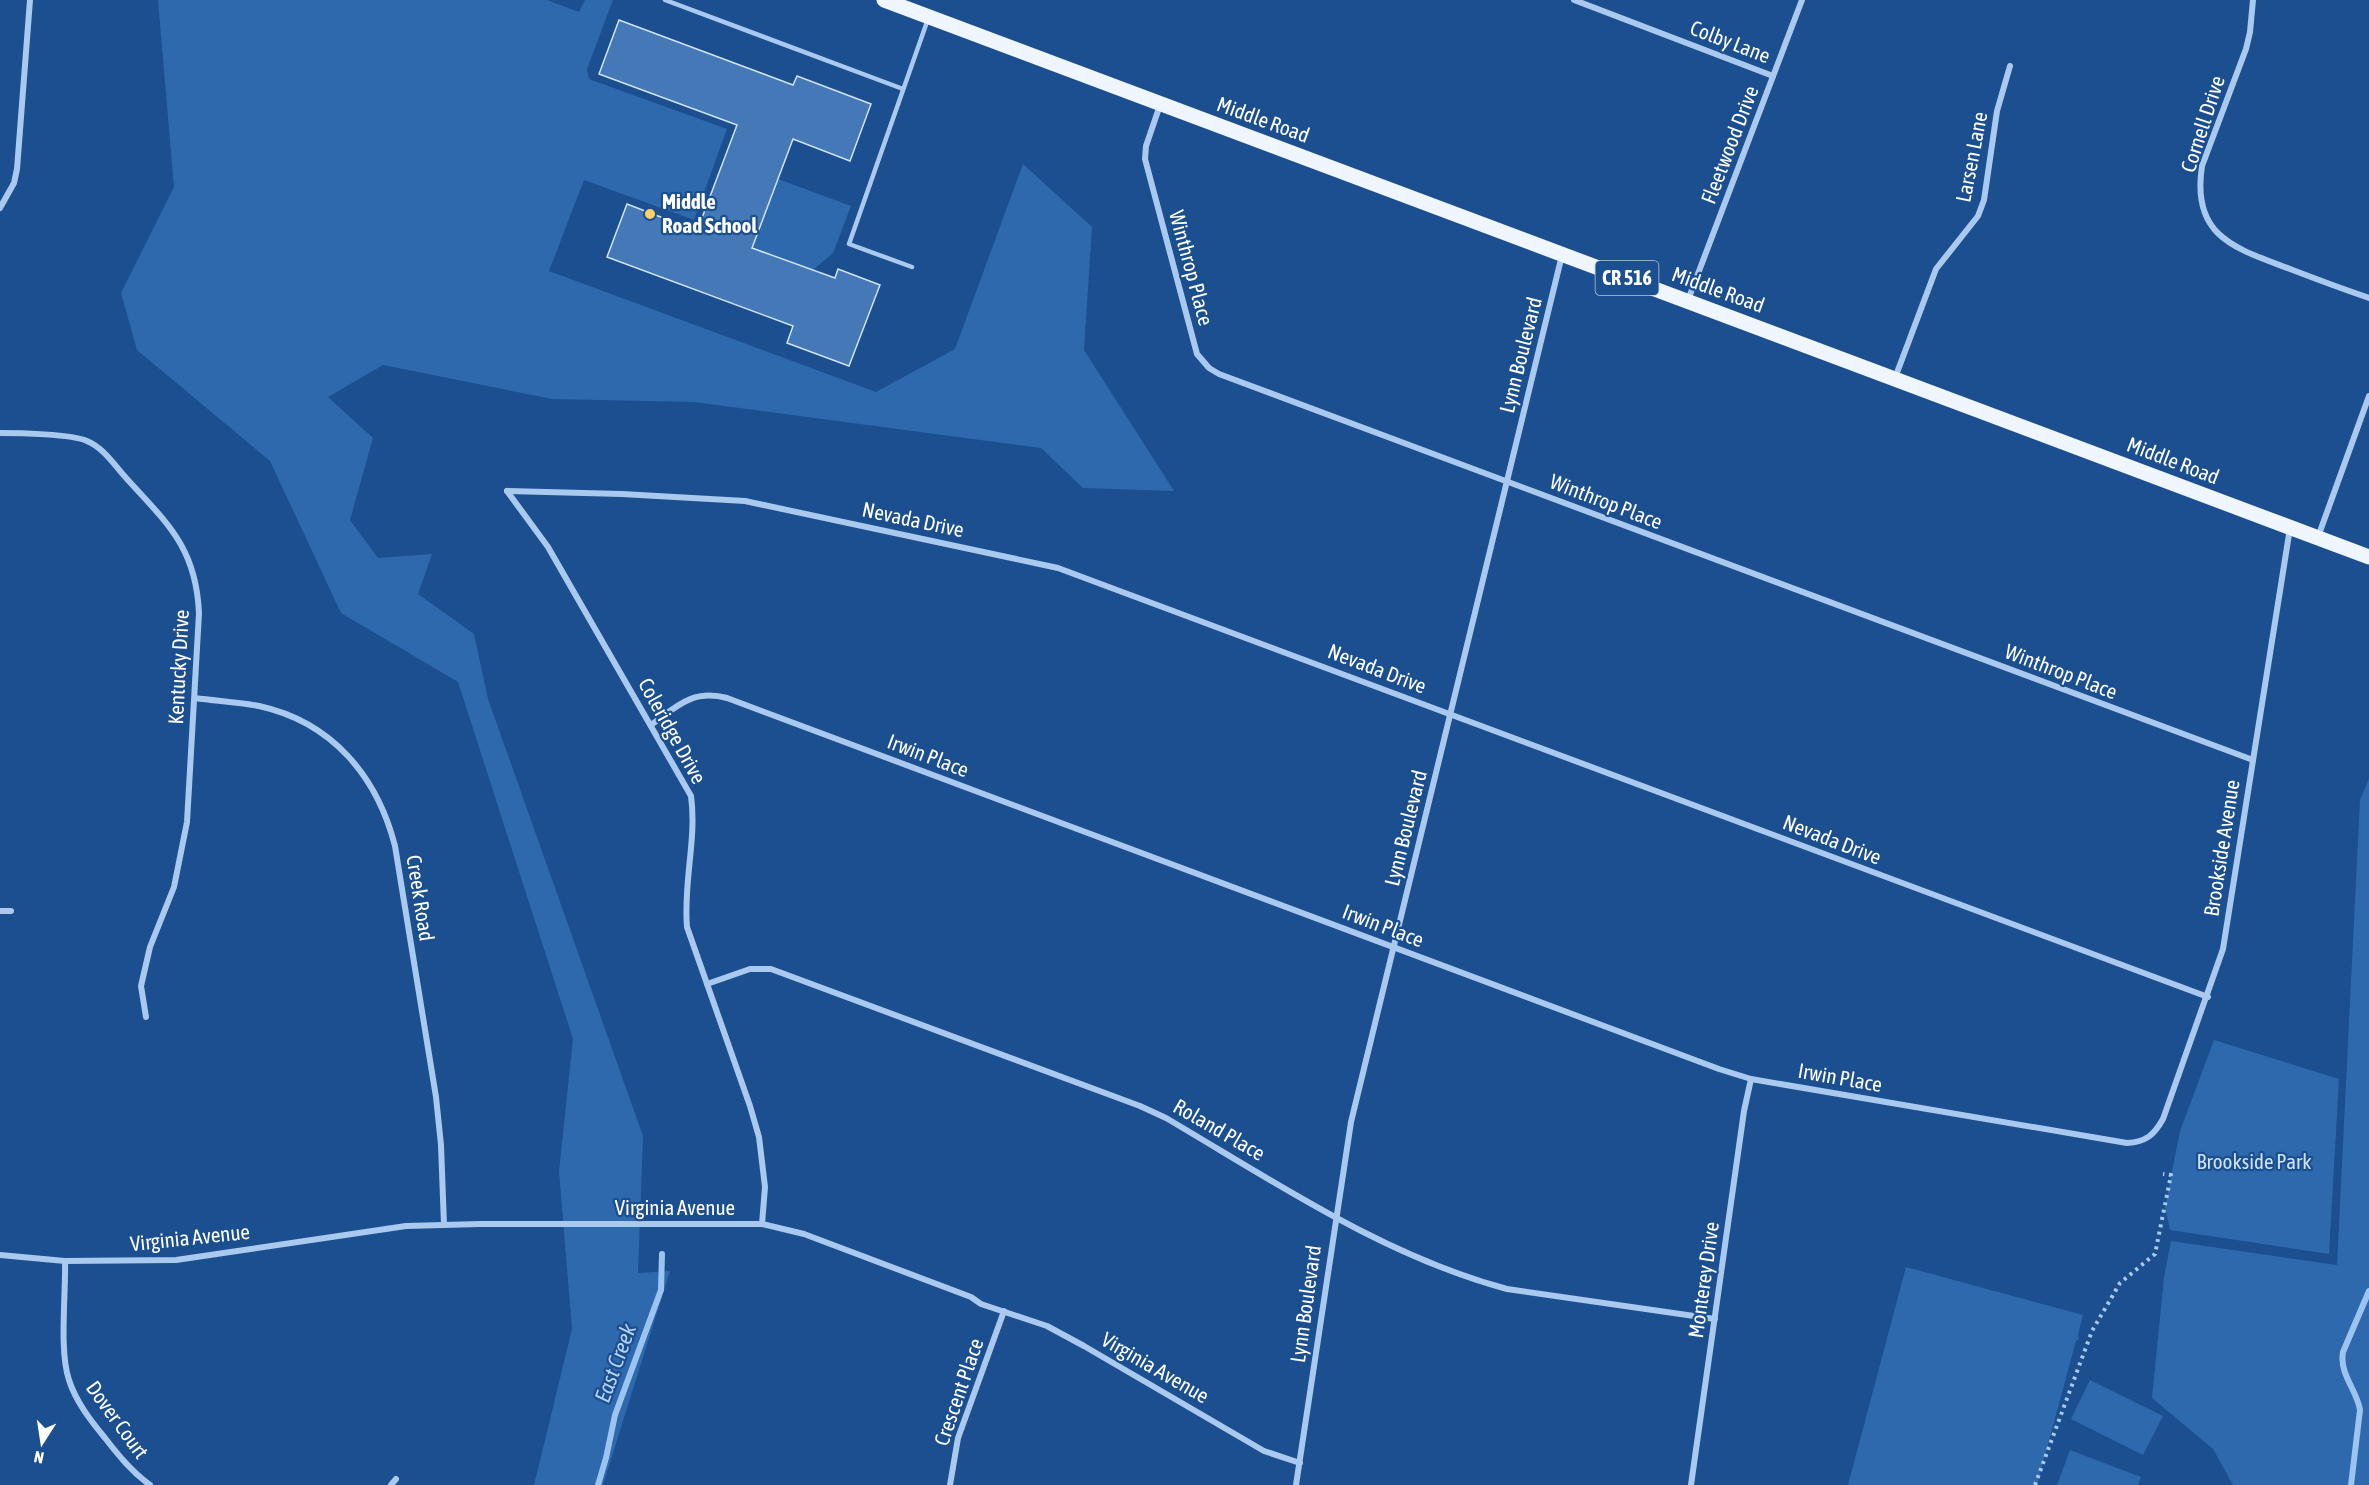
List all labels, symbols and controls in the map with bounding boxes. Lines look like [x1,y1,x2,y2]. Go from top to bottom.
street label: Colby Lane [1687,15,1774,67]
street label: Cornell Drive [2175,72,2229,175]
street label: Fleetwood Drive [1696,82,1763,207]
street label: Middle Road [1214,91,1313,147]
street label: Larsen Lane [1950,110,1992,204]
place label: Middle Road School [662,189,757,237]
marker: Middle Road School [643,207,657,221]
street label: Winthrop Place [1165,208,1219,328]
road number: CR 516 [1596,261,1658,295]
street label: Middle Road [1669,261,1768,317]
street label: Lynn Boulevard [1494,294,1546,415]
street label: Middle Road [2124,432,2223,489]
street label: Winthrop Place [1547,469,1666,533]
street label: Nevada Drive [860,497,966,541]
street label: Kentucky Drive [163,609,193,725]
street label: Nevada Drive [1325,638,1430,698]
street label: Winthrop Place [2002,639,2121,703]
street label: Coleridge Drive [634,674,712,787]
street label: Irwin Place [884,729,972,781]
street label: Lynn Boulevard [1379,767,1431,888]
street label: Brookside Avenue [2198,778,2244,918]
street label: Nevada Drive [1780,809,1885,869]
street label: Creek Road [402,853,440,943]
street label: Irwin Place [1339,899,1427,951]
street label: Irwin Place [1796,1058,1884,1096]
street label: Roland Place [1169,1093,1270,1165]
park label: Brookside Park [2197,1149,2311,1173]
street label: Virginia Avenue [615,1195,735,1219]
street label: Virginia Avenue [129,1219,251,1255]
street label: Monterey Drive [1683,1220,1723,1340]
street label: Lynn Boulevard [1285,1244,1325,1364]
water label: East Creek [589,1320,641,1406]
street label: Virginia Avenue [1097,1327,1214,1408]
street label: Crescent Place [928,1335,988,1449]
street label: Dover Court [82,1376,154,1463]
north arrow [12,1413,72,1473]
text: N [32,1448,45,1467]

